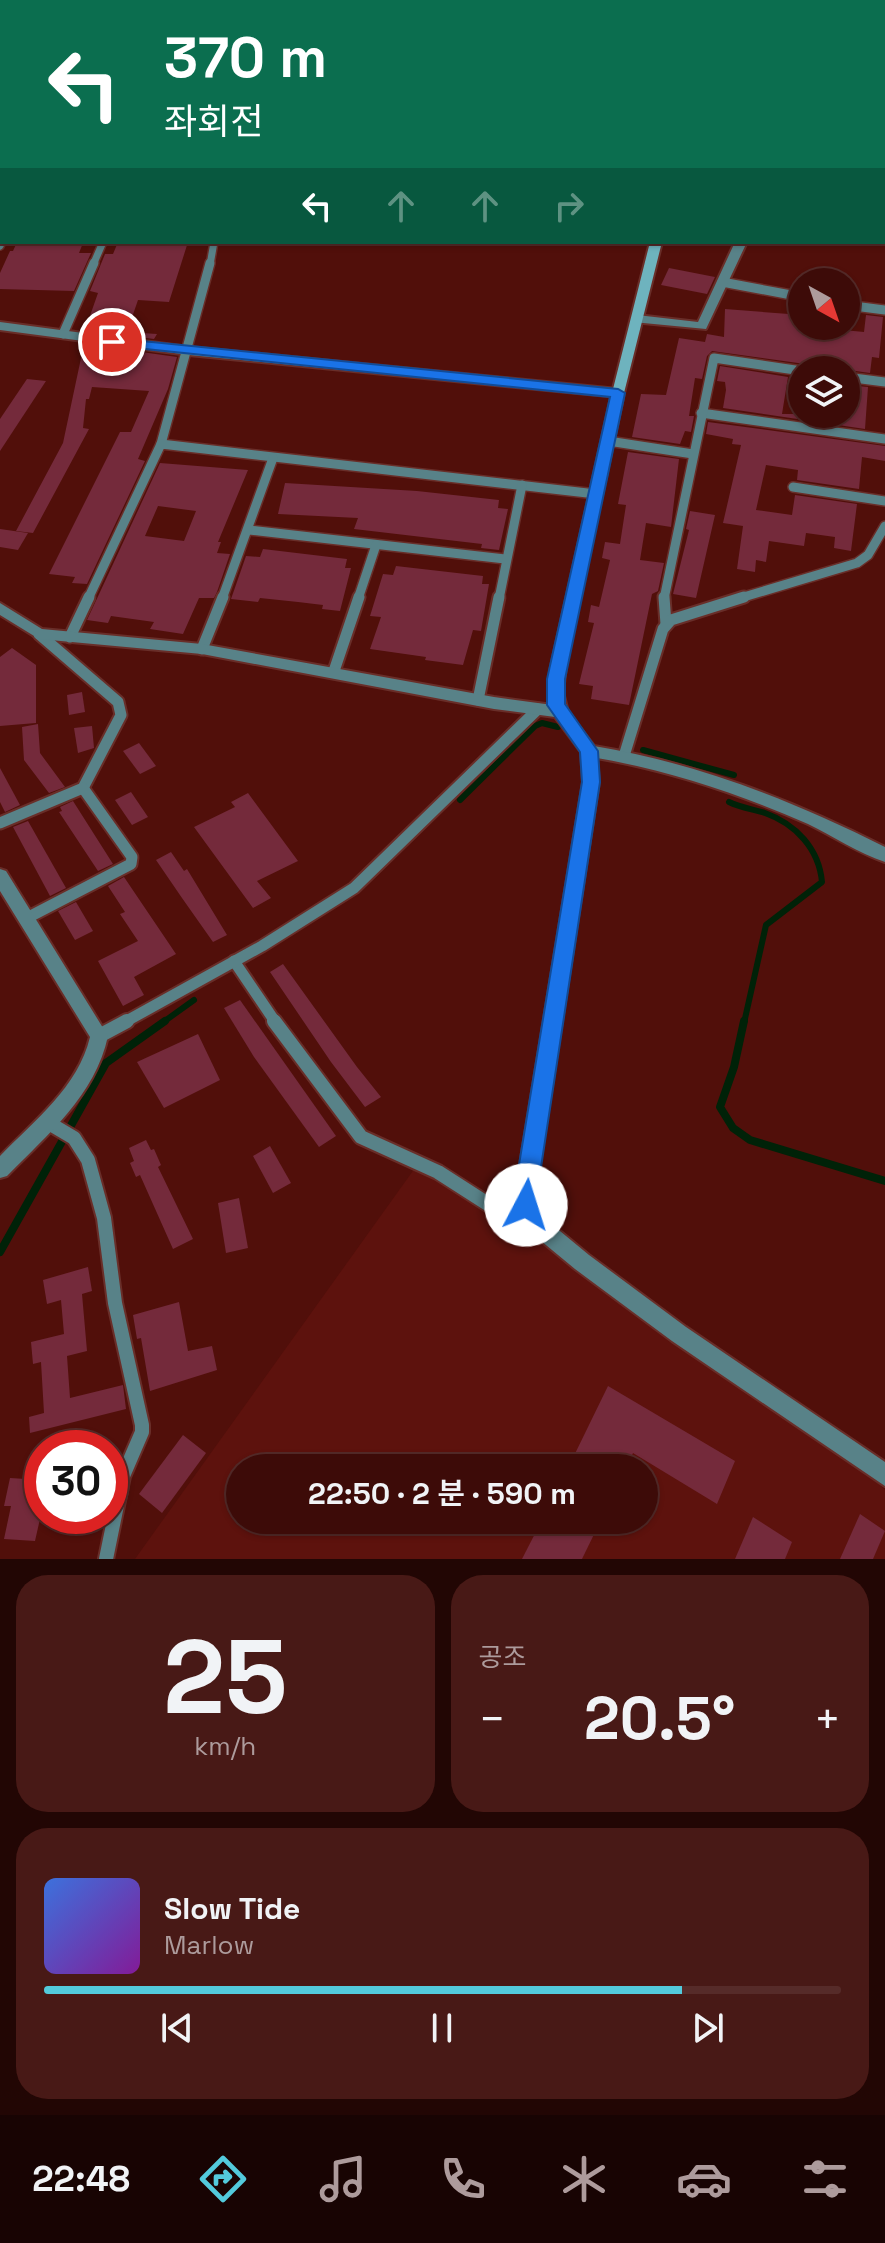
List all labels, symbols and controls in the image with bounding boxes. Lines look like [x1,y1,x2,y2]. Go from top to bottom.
text: 370 m [164,22,327,93]
icon: left [32,32,136,136]
text: 좌회전 [164,99,263,145]
icon: left [295,184,339,228]
icon: ahead [379,184,423,228]
icon: ahead [463,184,507,228]
icon: right [547,184,591,228]
north arrow [788,268,860,340]
map controls [788,268,860,428]
pin [78,308,146,376]
icon: arrive [90,320,134,364]
button: layers [788,356,860,428]
position arrow [484,1163,568,1247]
speed limit sign: 30 [24,1430,128,1534]
text: 22:50 · 2 분 · 590 m [308,1474,576,1513]
text: 25 [163,1611,287,1743]
text: 공조 [479,1640,526,1674]
text: 20.5° [584,1680,735,1757]
text: − [479,1691,506,1747]
text: + [814,1691,841,1747]
text: km/h [194,1729,256,1763]
text: Slow Tide [164,1889,300,1928]
text: Marlow [164,1928,254,1962]
icon: previous [155,2006,199,2050]
icon: pause [420,2006,464,2050]
icon: next [686,2006,730,2050]
icon: directions [195,2151,251,2207]
icon: music [315,2151,371,2207]
icon: phone [435,2151,491,2207]
icon: climate [556,2151,612,2207]
icon: car [676,2151,732,2207]
icon: filters [797,2151,853,2207]
text: 22:48 [32,2156,130,2202]

